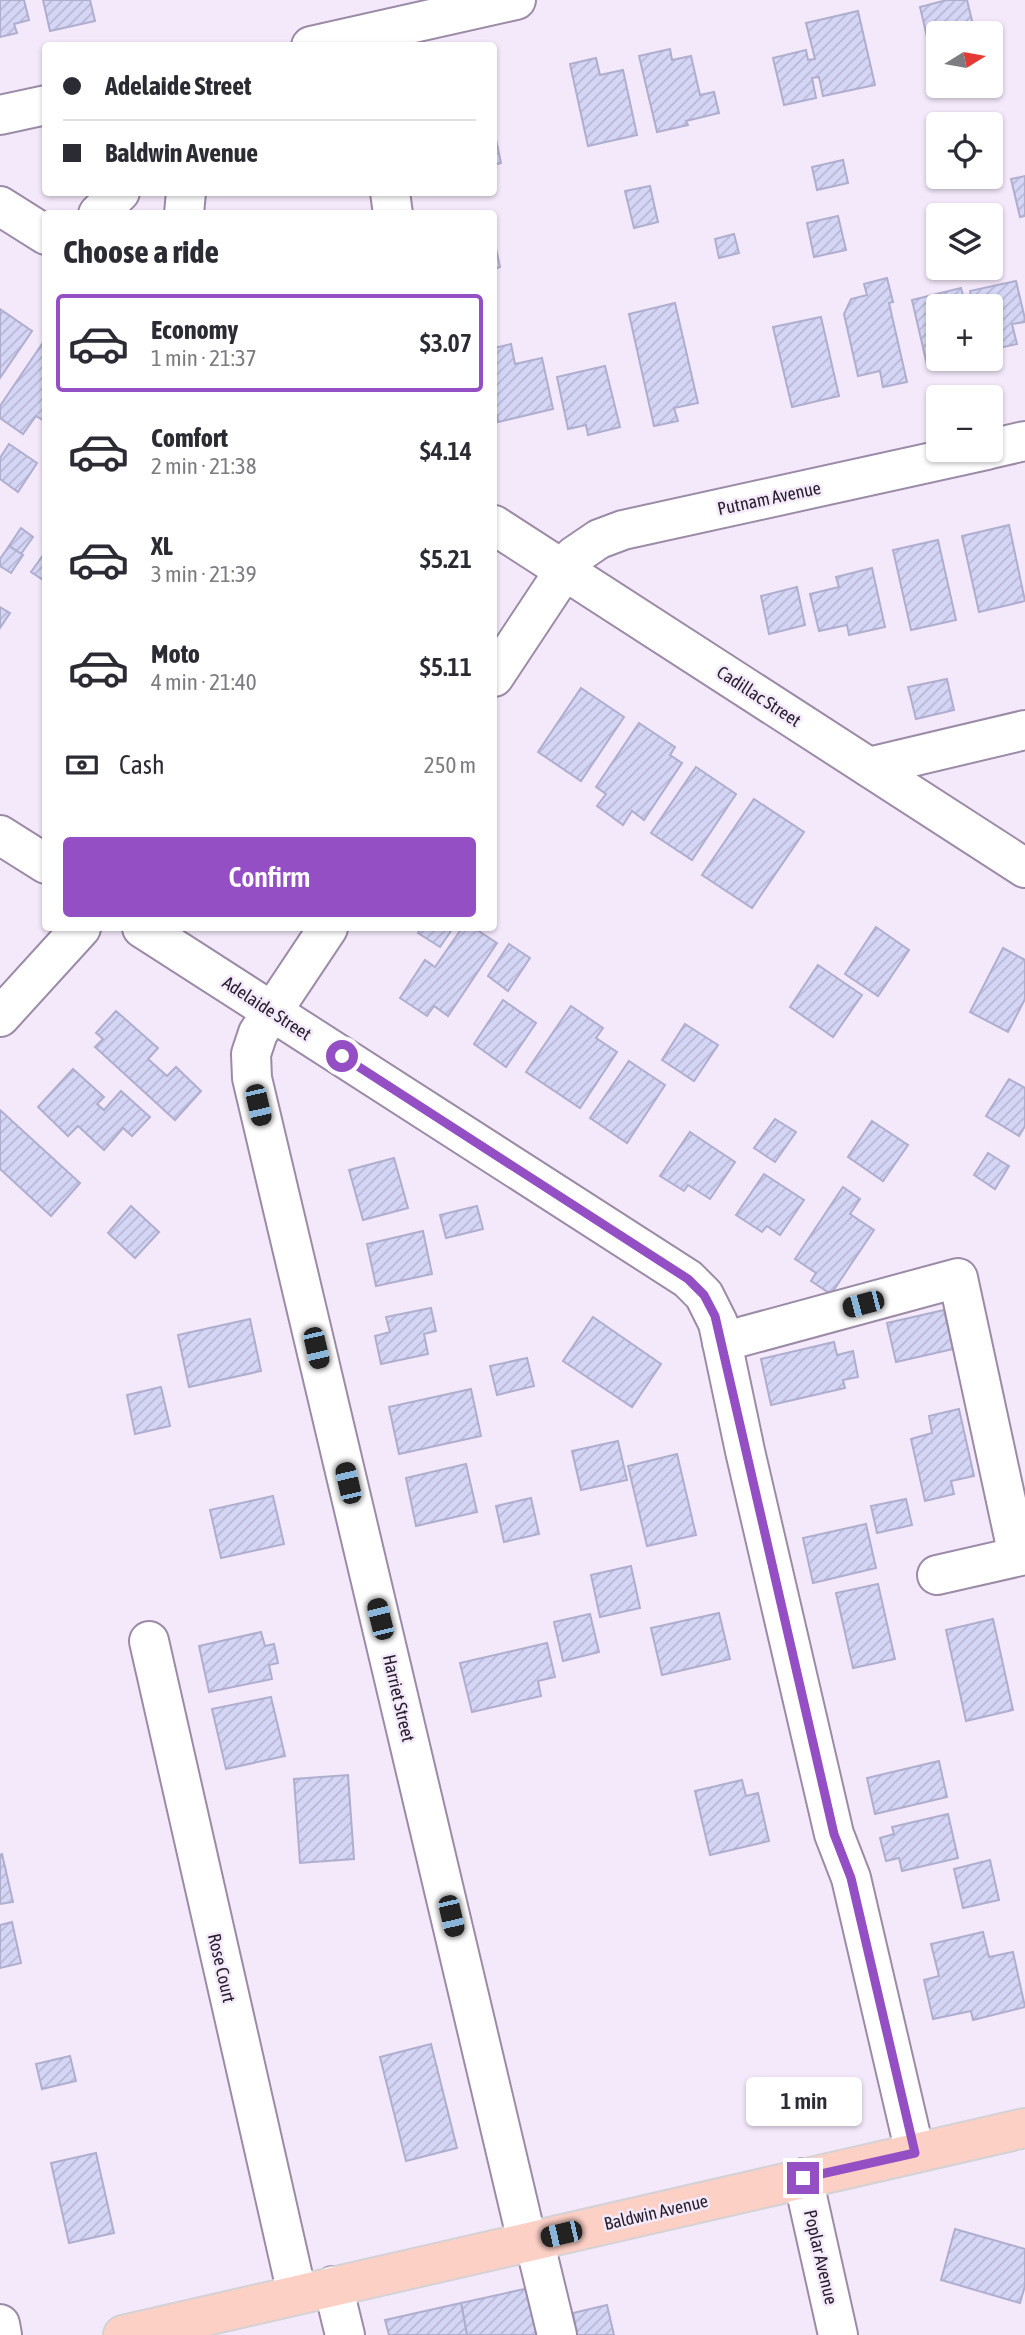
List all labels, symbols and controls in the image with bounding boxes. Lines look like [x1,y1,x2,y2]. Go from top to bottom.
north arrow [926,21,1003,98]
map controls [926,21,1003,462]
text: Adelaide Street [105,71,252,101]
button: locate [926,112,1003,189]
text: Baldwin Avenue [105,138,258,168]
button: layers [926,203,1003,280]
text: Choose a ride [63,233,219,270]
button: + [926,294,1003,371]
icon: car [67,312,130,375]
text: Economy [151,315,238,345]
text: $3.07 [420,328,472,358]
text: 1 min · 21:37 [151,345,257,371]
button: − [926,385,1003,462]
icon: car [67,420,130,483]
text: Comfort [151,423,228,453]
text: $4.14 [420,436,472,466]
text: 2 min · 21:38 [151,453,257,479]
street label: Putnam Avenue [715,477,823,519]
icon: car [67,528,130,591]
text: XL [151,531,173,561]
text: $5.21 [420,544,472,574]
text: 3 min · 21:39 [151,561,257,587]
icon: car [67,636,130,699]
text: Moto [151,639,200,669]
text: $5.11 [420,652,472,682]
street label: Cadillac Street [713,661,805,731]
text: 4 min · 21:40 [151,669,257,695]
icon: cash [63,746,101,784]
text: Cash [119,750,165,780]
text: 250 m [424,752,476,778]
button: Confirm [63,837,476,917]
street label: Adelaide Street [219,972,315,1044]
route start [326,1040,358,1072]
car [244,1082,273,1128]
car [840,1288,887,1320]
car [302,1325,331,1371]
car [334,1460,363,1506]
car [365,1596,396,1642]
street label: Harriet Street [379,1652,419,1744]
car [437,1893,466,1939]
street label: Rose Court [204,1932,240,2004]
callout: 1 min [745,2076,861,2126]
text: 1 min [781,2088,827,2114]
route end [787,2162,819,2194]
street label: Baldwin Avenue [602,2190,710,2234]
street label: Poplar Avenue [800,2208,842,2306]
car [539,2219,584,2249]

